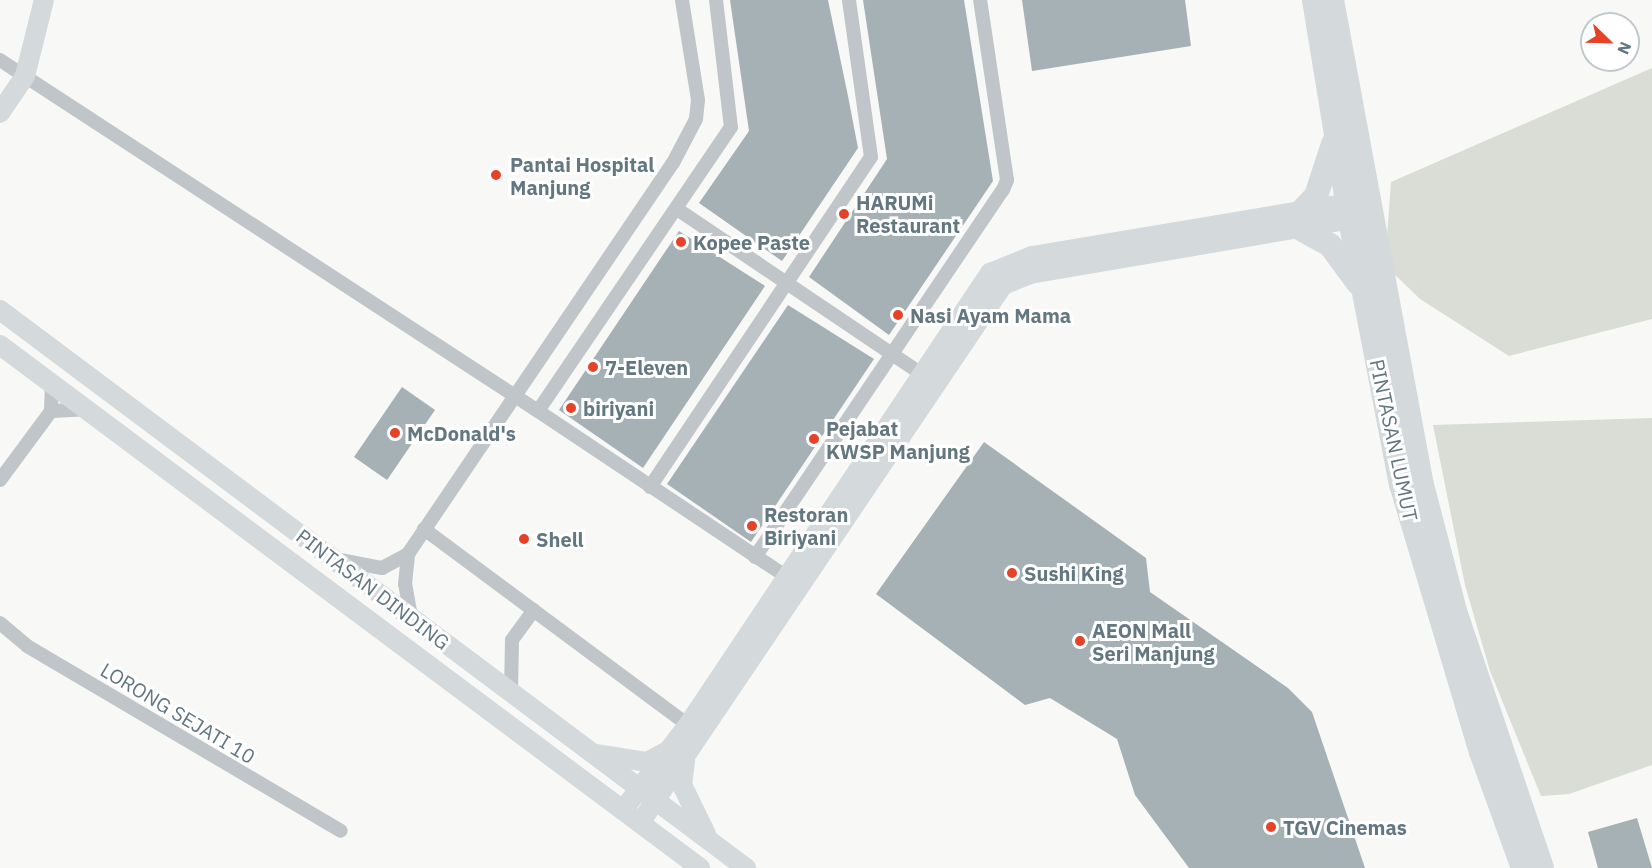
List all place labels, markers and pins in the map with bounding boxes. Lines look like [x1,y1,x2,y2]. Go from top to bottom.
place label: Pantai Hospital Manjung [510,152,654,199]
marker: Pantai Hospital Manjung [487,166,505,184]
place label: HARUMi Restaurant [856,190,960,237]
marker: HARUMi Restaurant [837,207,851,221]
place label: Kopee Paste [693,230,810,254]
marker: Kopee Paste [674,235,688,249]
place label: Nasi Ayam Mama [910,303,1071,327]
marker: Nasi Ayam Mama [891,308,905,322]
place label: 7-Eleven [605,355,688,379]
marker: 7-Eleven [586,360,600,374]
place label: biriyani [583,396,654,420]
marker: biriyani [564,401,578,415]
place label: Pejabat KWSP Manjung [826,416,970,463]
place label: McDonald's [407,421,516,445]
marker: McDonald's [388,426,402,440]
marker: Pejabat KWSP Manjung [807,432,821,446]
place label: Restoran Biriyani [764,502,848,549]
marker: Restoran Biriyani [745,519,759,533]
place label: Shell [536,527,584,551]
marker: Shell [517,532,531,546]
place label: Sushi King [1024,561,1123,585]
marker: Sushi King [1005,566,1019,580]
place label: AEON Mall Seri Manjung [1092,618,1215,665]
marker: AEON Mall Seri Manjung [1073,634,1087,648]
place label: TGV Cinemas [1283,815,1407,839]
marker: TGV Cinemas [1264,820,1278,834]

